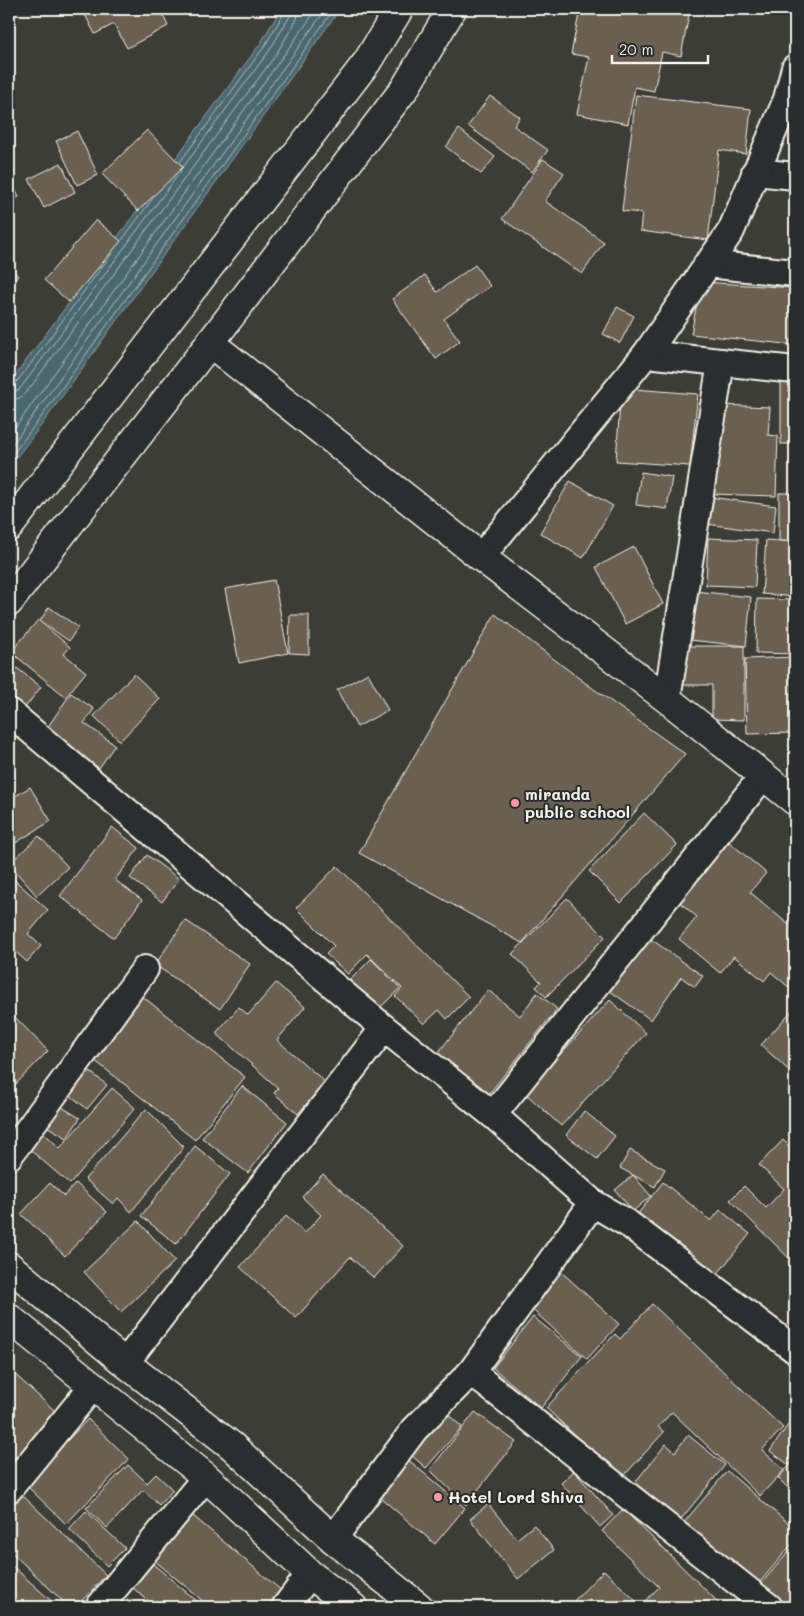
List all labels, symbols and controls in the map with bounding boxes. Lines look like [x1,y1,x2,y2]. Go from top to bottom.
scale bar [612,32,708,64]
text: 20 m [619,39,653,59]
place label: miranda public school [525,783,630,822]
marker: miranda public school [509,797,521,809]
place label: Hotel Lord Shiva [448,1486,584,1507]
marker: Hotel Lord Shiva [432,1491,444,1503]

